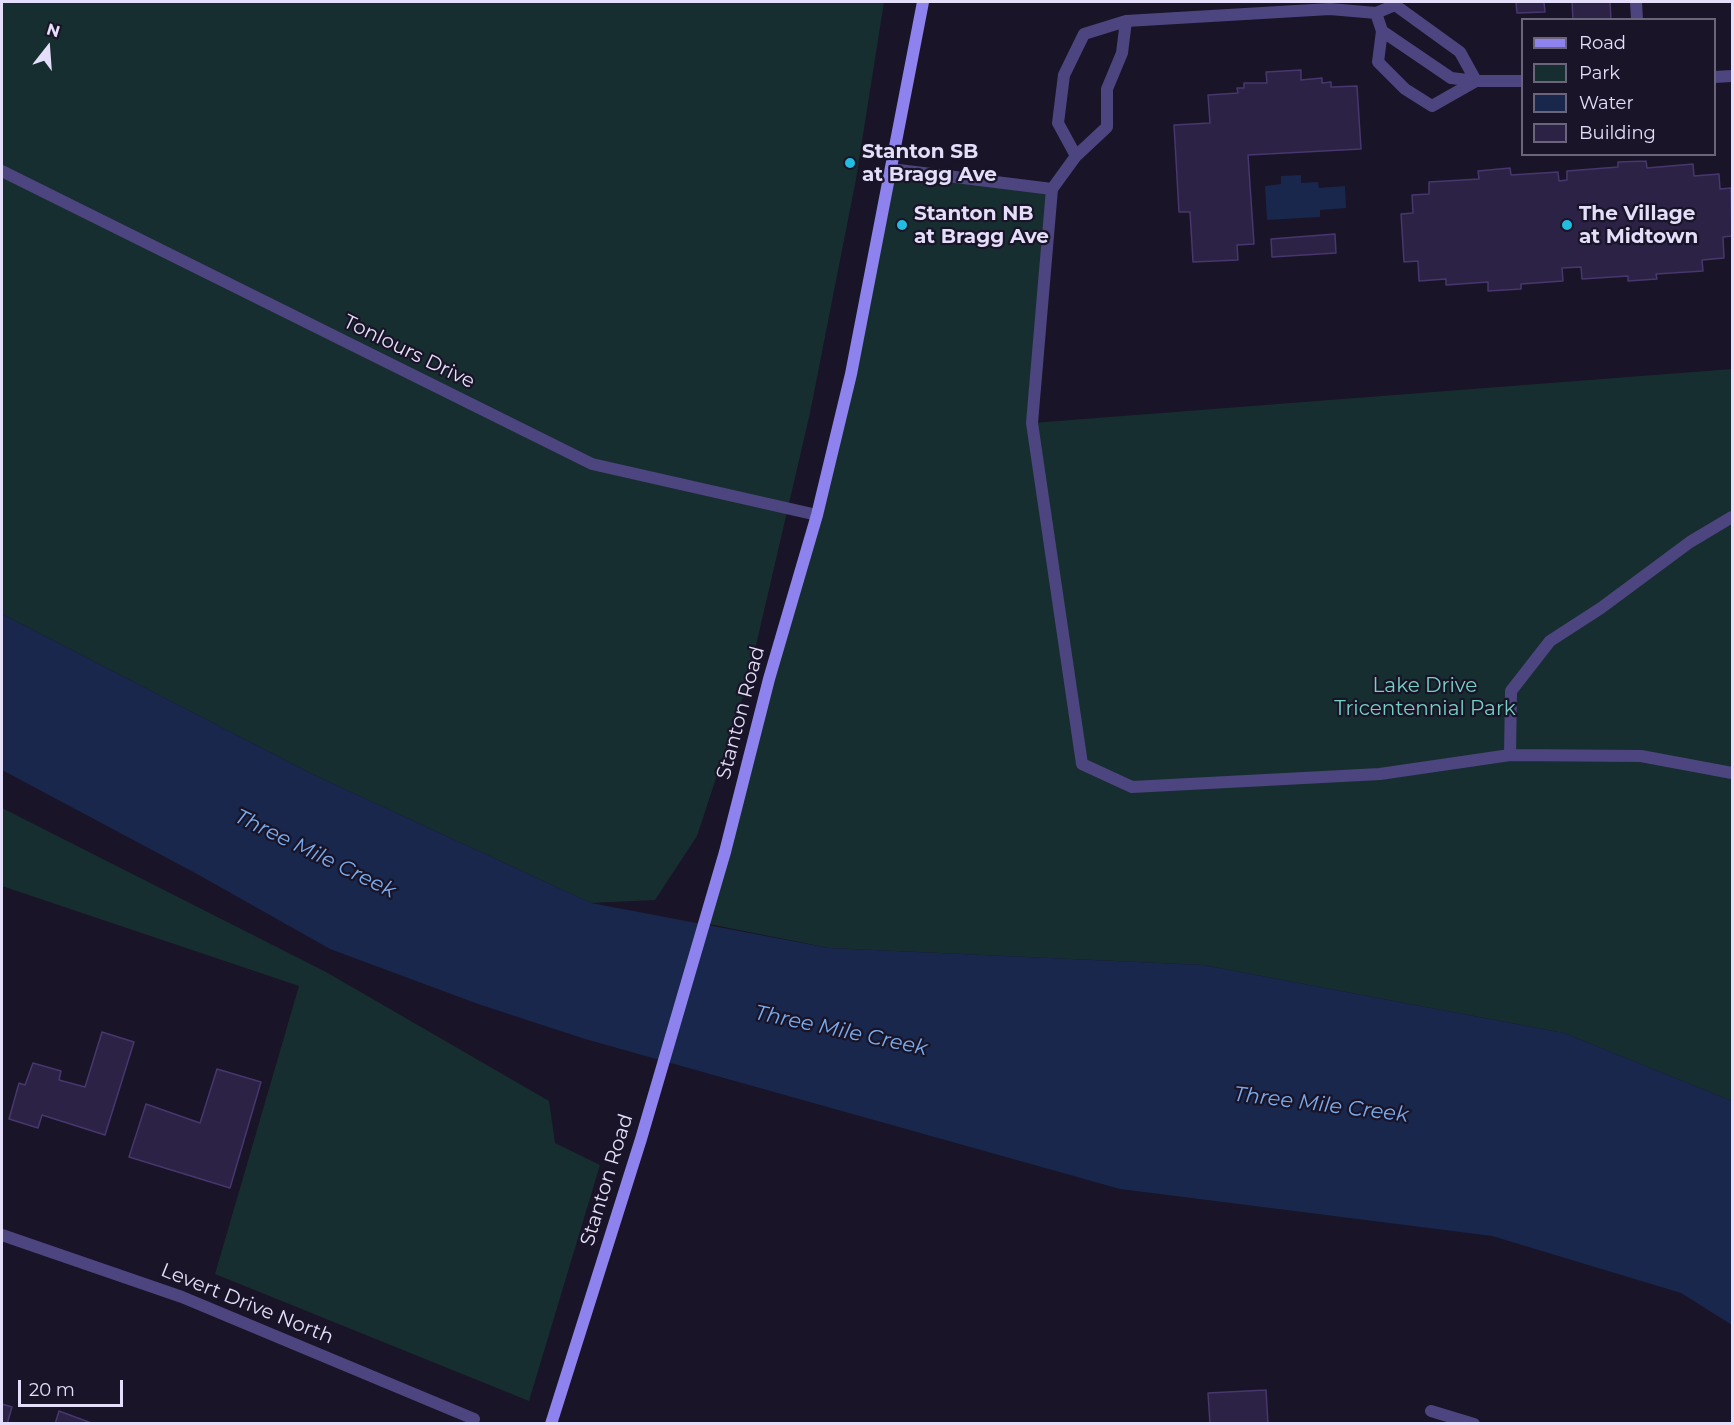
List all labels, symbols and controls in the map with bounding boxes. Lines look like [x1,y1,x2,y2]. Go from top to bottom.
north arrow [18,18,78,78]
legend [1521,18,1716,156]
text: N [44,19,62,41]
text: Road [1579,32,1626,54]
text: Park [1579,62,1620,84]
text: Water [1579,92,1634,114]
text: Building [1579,122,1656,144]
place label: Stanton SB at Bragg Ave [862,140,997,187]
marker: Stanton SB at Bragg Ave [843,156,857,170]
place label: Stanton NB at Bragg Ave [914,202,1049,249]
place label: The Village at Midtown [1579,202,1698,249]
marker: Stanton NB at Bragg Ave [895,218,909,232]
marker: The Village at Midtown [1560,218,1574,232]
street label: Tonlours Drive [339,310,479,394]
street label: Stanton Road [712,644,770,782]
park label: Lake Drive Tricentennial Park [1334,674,1516,721]
water label: Three Mile Creek [230,804,400,904]
water label: Three Mile Creek [752,1000,930,1062]
water label: Three Mile Creek [1232,1082,1410,1128]
street label: Stanton Road [576,1111,638,1249]
street label: Levert Drive North [157,1258,337,1350]
scale bar [21,1368,126,1406]
text: 20 m [29,1379,75,1401]

